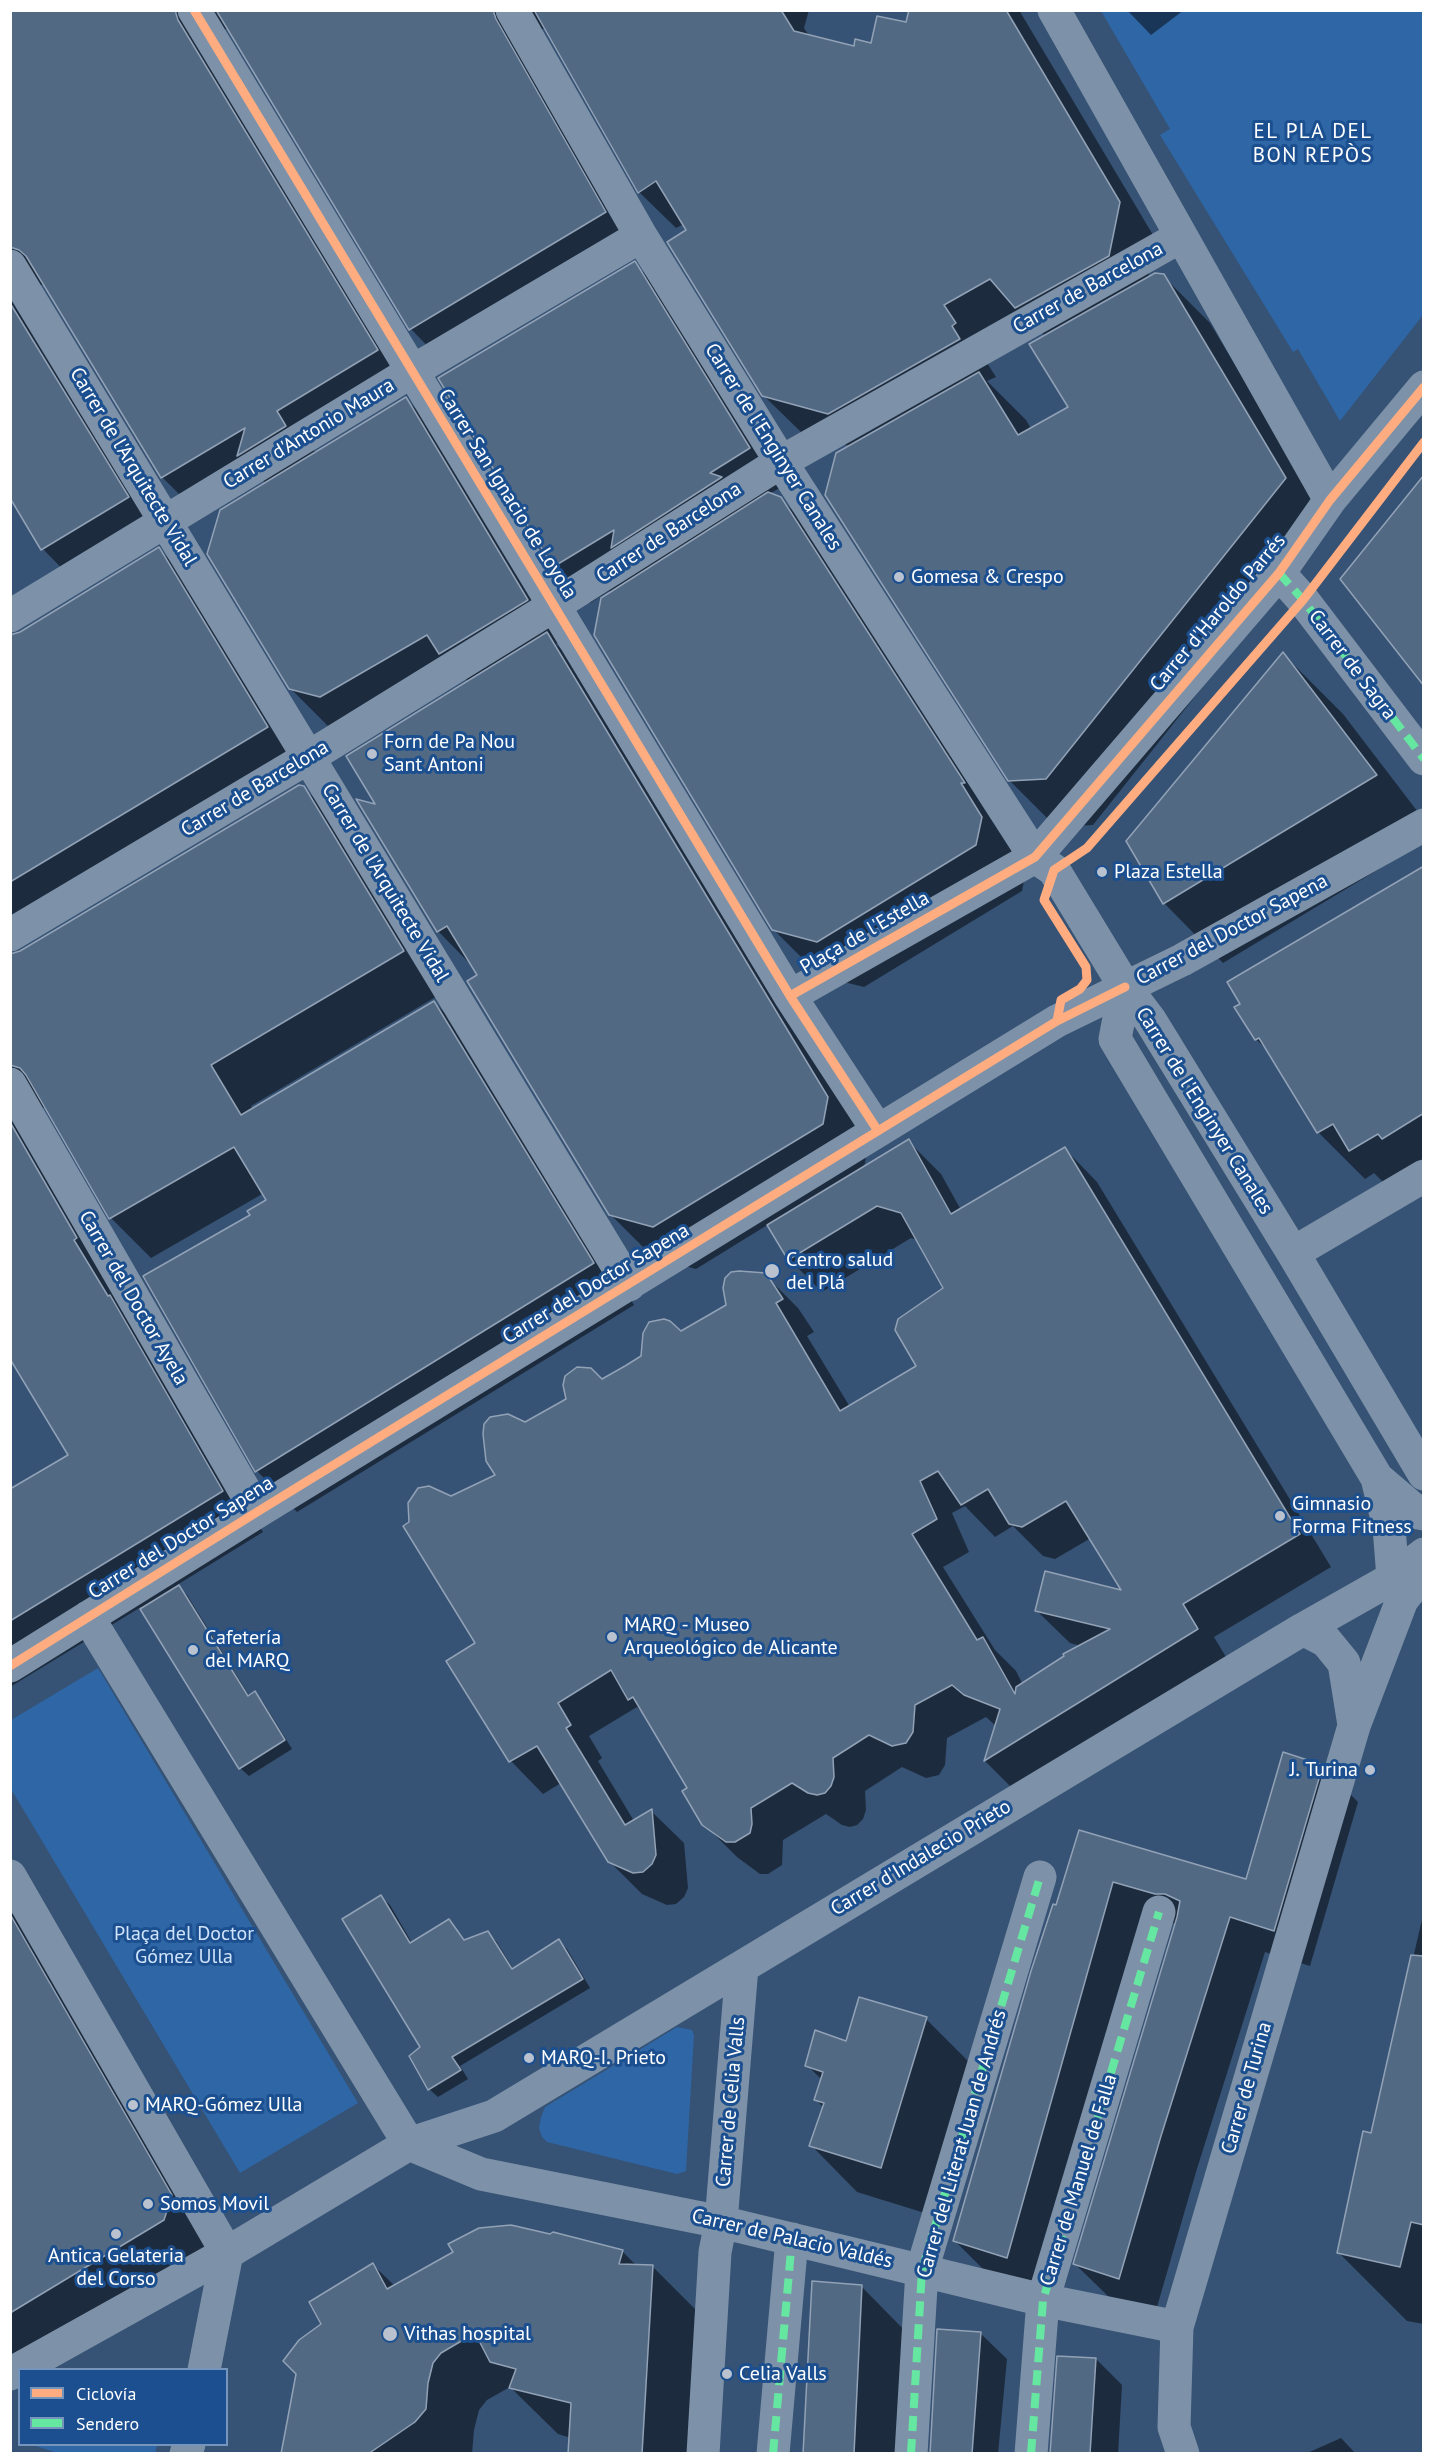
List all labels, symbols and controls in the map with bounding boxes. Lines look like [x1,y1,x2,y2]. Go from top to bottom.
district label: EL PLA DEL BON REPÒS [1253,119,1373,169]
street label: Carrer de Barcelona [1009,237,1167,339]
street label: Carrer de l'Enginyer Canales [699,339,847,555]
street label: Carrer de l'Arquitecte Vidal [64,363,202,571]
street label: Carrer d'Antonio Maura [219,373,399,495]
street label: Carrer San Ignacio de Loyola [432,385,582,603]
street label: Carrer de Barcelona [592,477,746,589]
street label: Carrer d'Haroldo Parrés [1145,529,1291,697]
place label: Gomesa & Crespo [911,565,1064,589]
marker: Gomesa & Crespo [892,570,906,584]
street label: Carrer de Sagra [1303,605,1401,725]
place label: Forn de Pa Nou Sant Antoni [384,730,515,777]
street label: Carrer de Barcelona [177,736,333,842]
marker: Forn de Pa Nou Sant Antoni [365,747,379,761]
street label: Carrer de l'Arquitecte Vidal [316,779,454,987]
place label: Plaza Estella [1114,860,1223,884]
marker: Plaza Estella [1095,865,1109,879]
street label: Carrer del Doctor Sapena [1132,869,1332,991]
street label: Plaça de l'Estella [796,886,934,980]
street label: Carrer de l'Enginyer Canales [1130,1003,1278,1219]
street label: Carrer del Doctor Ayela [73,1207,193,1389]
street label: Carrer del Doctor Sapena [498,1219,694,1349]
place label: Centro salud del Plá [786,1248,893,1295]
marker: Centro salud del Plá [763,1262,781,1280]
street label: Carrer del Doctor Sapena [84,1471,278,1605]
place label: Gimnasio Forma Fitness [1292,1492,1412,1539]
marker: Gimnasio Forma Fitness [1273,1509,1287,1523]
place label: MARQ - Museo Arqueológico de Alicante [624,1613,838,1660]
place label: Cafetería del MARQ [205,1626,289,1673]
marker: MARQ - Museo Arqueológico de Alicante [605,1630,619,1644]
marker: Cafetería del MARQ [186,1643,200,1657]
place label: J. Turina [1290,1758,1358,1782]
marker: J. Turina [1363,1763,1377,1777]
street label: Carrer d'Indalecio Prieto [827,1795,1015,1921]
park label: Plaça del Doctor Gómez Ulla [114,1922,254,1969]
street label: Carrer del Literat Juan de Andrés [912,2007,1012,2281]
street label: Carrer de Celia Valls [712,2016,750,2188]
street label: Carrer de Turina [1217,2019,1277,2157]
place label: MARQ-I. Prieto [541,2046,666,2070]
marker: MARQ-I. Prieto [522,2051,536,2065]
street label: Carrer de Manuel de Falla [1035,2071,1123,2289]
place label: MARQ-Gómez Ulla [145,2093,302,2117]
marker: MARQ-Gómez Ulla [126,2098,140,2112]
place label: Somos Movil [160,2192,269,2216]
marker: Somos Movil [141,2197,155,2211]
street label: Carrer de Palacio Valdés [689,2204,895,2274]
marker: Antica Gelateria del Corso [109,2227,123,2241]
place label: Antica Gelateria del Corso [48,2244,184,2291]
place label: Vithas hospital [404,2322,531,2346]
marker: Vithas hospital [381,2325,399,2343]
place label: Celia Valls [739,2362,827,2386]
marker: Celia Valls [720,2367,734,2381]
legend [18,2368,228,2446]
text: Ciclovía [76,2382,136,2405]
text: Sendero [76,2412,139,2435]

